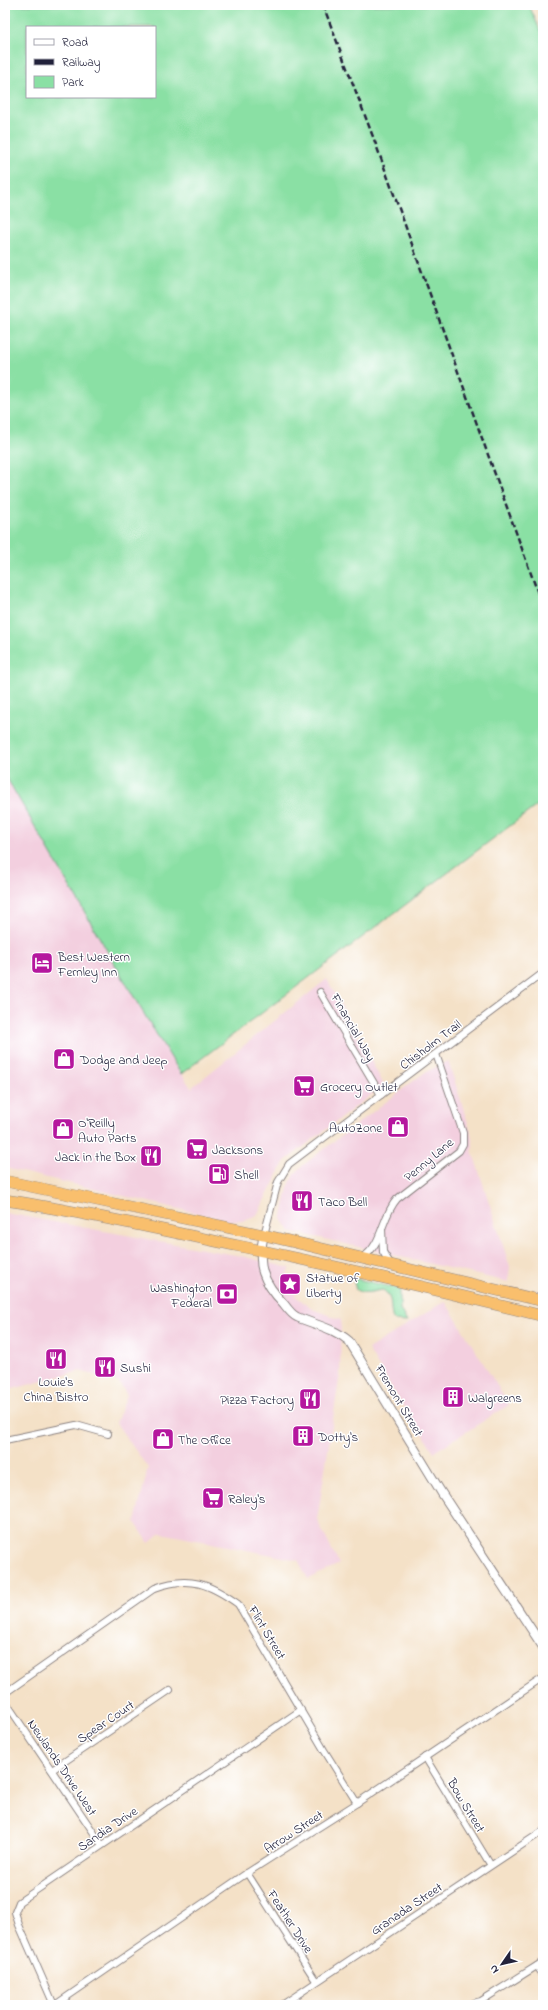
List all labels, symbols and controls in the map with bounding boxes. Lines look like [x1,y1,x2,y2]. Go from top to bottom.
legend [26,26,156,98]
text: Road [62,34,88,52]
text: Railway [62,54,101,73]
text: Park [62,74,84,92]
place label: Best Western Fernley Inn [57,948,130,983]
hotel icon: Best Western Fernley Inn [29,950,55,976]
street label: Financial Way [324,989,380,1066]
street label: Chisholm Trail [396,1016,466,1075]
shop icon: Dodge and Jeep [51,1046,77,1072]
place label: Dodge and Jeep [79,1051,168,1071]
supermarket icon: Grocery Outlet [291,1073,317,1099]
place label: Grocery Outlet [320,1078,398,1098]
place label: O'Reilly Auto Parts [78,1114,137,1148]
shop icon: AutoZone [385,1114,411,1140]
shop icon: O'Reilly Auto Parts [50,1116,76,1142]
place label: AutoZone [329,1119,382,1138]
street label: Penny Lane [400,1133,459,1187]
supermarket icon: Jacksons [184,1136,210,1162]
place label: Jacksons [212,1141,264,1160]
restaurant icon: Jack in the Box [138,1143,164,1169]
place label: Jack in the Box [55,1148,136,1167]
fuel station icon: Shell [206,1161,232,1187]
place label: Shell [234,1166,259,1185]
restaurant icon: Taco Bell [289,1188,315,1214]
place label: Taco Bell [318,1193,367,1212]
place label: Statue of Liberty [306,1269,360,1304]
place icon: Statue of Liberty [277,1271,303,1297]
place label: Washington Federal [150,1279,212,1313]
bank icon: Washington Federal [214,1281,240,1307]
restaurant icon: Louie's China Bistro [43,1346,69,1372]
restaurant icon: Sushi [92,1354,118,1380]
place label: Sushi [120,1359,151,1378]
street label: Fremont Street [369,1360,428,1441]
place label: Louie's China Bistro [23,1373,89,1407]
building icon: Walgreens [440,1384,466,1410]
restaurant icon: Pizza Factory [297,1386,323,1412]
place label: Walgreens [468,1389,522,1409]
place label: Pizza Factory [220,1391,294,1411]
building icon: Dotty's [290,1423,316,1449]
shop icon: The Office [150,1426,176,1452]
place label: Dotty's [317,1428,359,1448]
place label: The Office [178,1431,231,1450]
supermarket icon: Raley's [200,1485,226,1511]
place label: Raley's [228,1490,266,1510]
street label: Flint Street [243,1601,291,1664]
street label: Spear Court [73,1696,139,1748]
street label: Newlands Drive West [22,1716,102,1820]
street label: Bow Street [442,1774,490,1837]
street label: Sandia Drive [74,1802,142,1856]
street label: Arrow Street [260,1806,328,1859]
street label: Granada Street [367,1878,447,1940]
street label: Feather Drive [262,1886,317,1957]
north arrow [482,1944,522,1984]
text: N [486,1961,503,1977]

